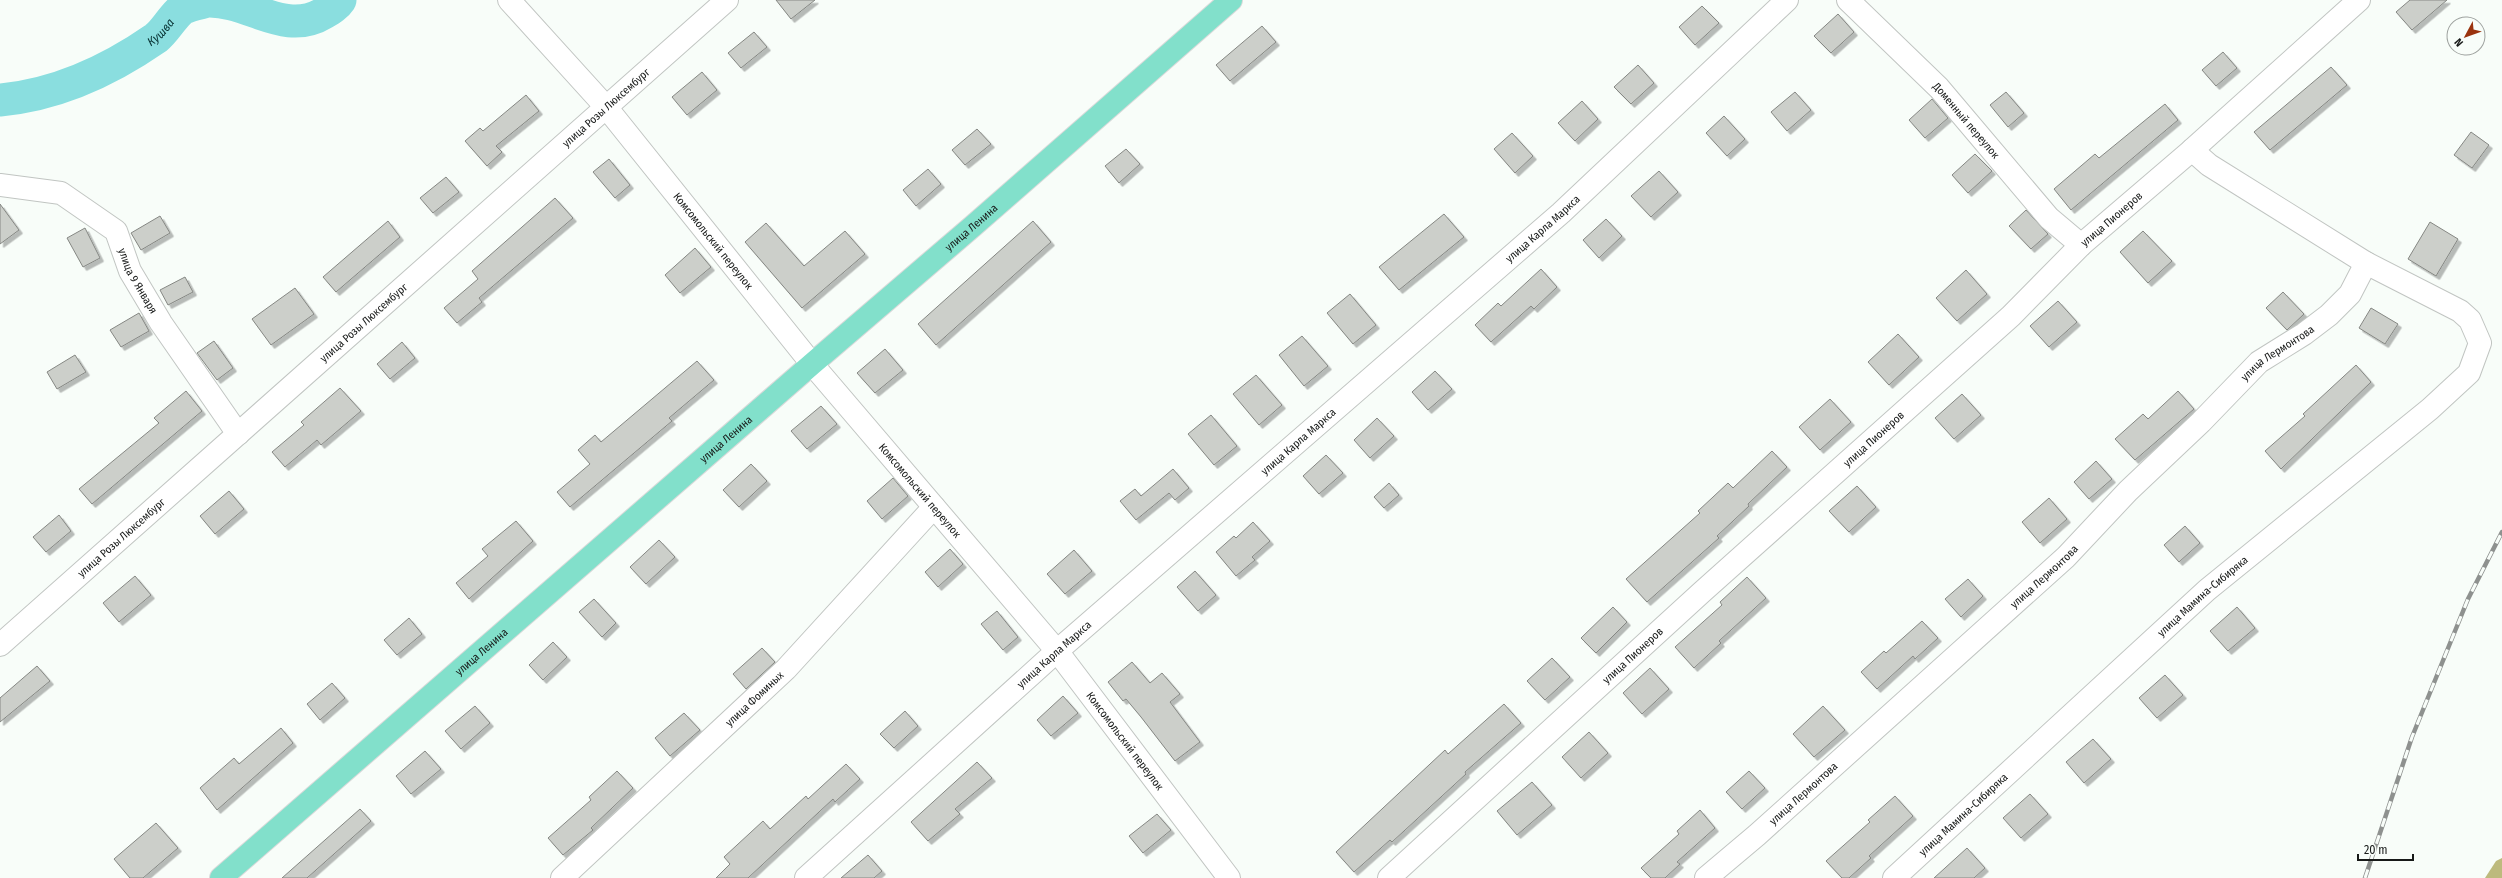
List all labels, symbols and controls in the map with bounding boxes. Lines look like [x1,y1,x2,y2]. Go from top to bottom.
water label: Кушва [145,16,177,49]
north arrow [2446,16,2486,56]
text: N [2452,35,2466,49]
street label: улица Розы Люксембург [560,65,653,150]
street label: Доменный переулок [1930,79,2002,162]
street label: улица Пионеров [2078,189,2145,249]
street label: Комсомольский переулок [670,190,756,293]
street label: улица Карла Маркса [1503,193,1583,265]
street label: улица Ленина [943,202,1000,254]
street label: улица 9 Января [116,247,160,316]
street label: улица Розы Люксембург [317,280,411,365]
street label: улица Лермонтова [2238,323,2317,384]
street label: улица Карла Маркса [1258,406,1339,478]
street label: улица Пионеров [1841,409,1907,470]
street label: улица Ленина [697,413,755,466]
street label: Комсомольский переулок [876,441,964,541]
street label: улица Розы Люксембург [75,495,169,580]
street label: улица Лермонтова [2008,543,2081,611]
street label: улица Мамина-Сибиряка [2155,553,2251,639]
street label: улица Карла Маркса [1014,618,1094,691]
street label: улица Пионеров [1600,625,1666,687]
street label: улица Ленина [453,626,510,678]
street label: улица Фоминых [723,669,787,729]
street label: Комсомольский переулок [1083,690,1167,794]
street label: улица Лермонтова [1767,760,1840,828]
street label: улица Мамина-Сибиряка [1916,771,2011,859]
scale bar [2358,836,2413,862]
text: 20 m [2364,843,2388,857]

